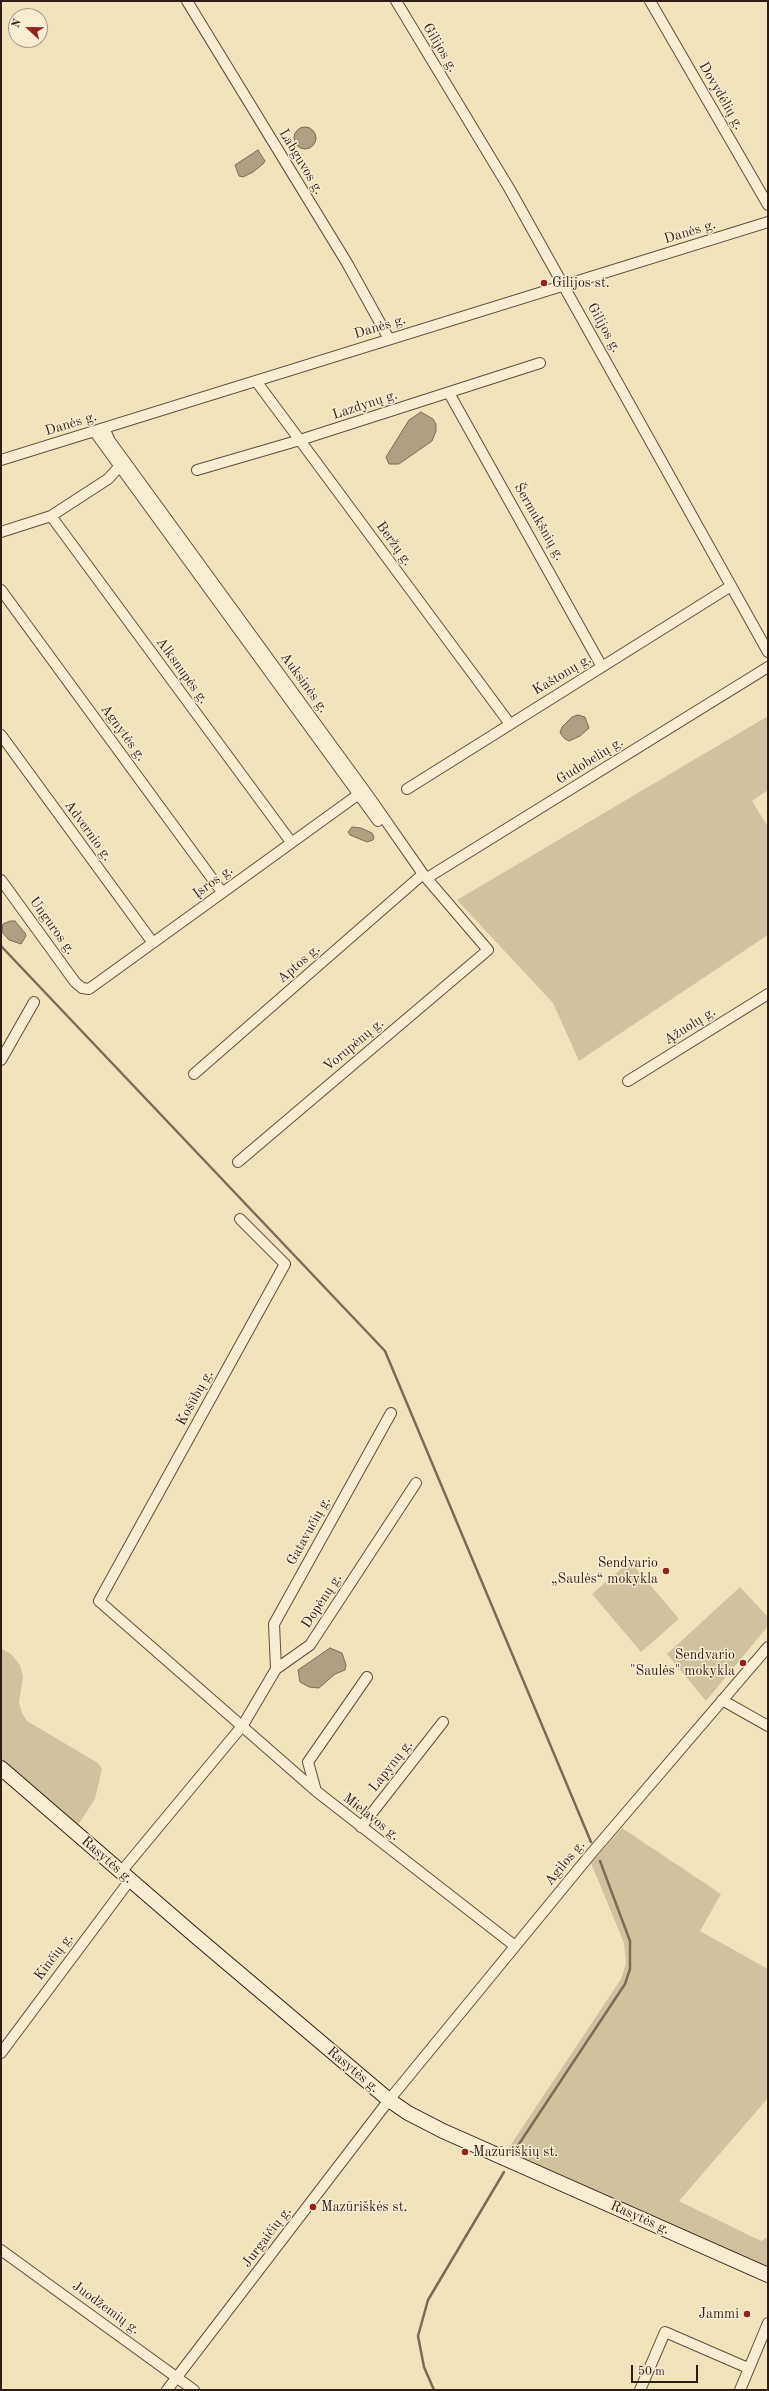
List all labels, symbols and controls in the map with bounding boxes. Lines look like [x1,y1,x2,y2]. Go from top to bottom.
north arrow [8,8,48,48]
text: N [11,18,24,30]
street label: Gilijos g. [419,20,461,76]
street label: Dovydėlių g. [695,59,747,133]
street label: Labguvos g. [275,126,327,198]
street label: Danės g. [662,216,718,248]
place label: Gilijos st. [552,275,610,291]
marker: Gilijos st. [539,278,549,288]
street label: Gilijos g. [583,300,625,356]
street label: Danės g. [352,311,408,343]
street label: Lazdynų g. [330,387,400,423]
street label: Danės g. [43,408,99,440]
street label: Šermukšnių g. [510,480,568,564]
street label: Beržų g. [372,518,416,570]
street label: Alksnupės g. [152,634,212,708]
street label: Auksinės g. [276,649,332,717]
street label: Kaštonų g. [529,651,595,699]
street label: Agnytės g. [97,701,149,765]
street label: Gudobelių g. [553,734,627,788]
street label: Advernio g. [60,797,116,865]
street label: Įsros g. [190,862,236,902]
street label: Unguros g. [25,894,79,958]
street label: Aptos g. [274,941,324,987]
street label: Ąžuolų g. [661,1004,719,1048]
street label: Vorupėnų g. [320,1015,388,1075]
street label: Košūbų g. [173,1367,217,1429]
street label: Gatavučių g. [283,1494,335,1568]
place label: Sendvario „Saulės“ mokykla [551,1555,658,1588]
marker: Sendvario „Saulės“ mokykla [661,1566,671,1576]
street label: Dopėnų g. [298,1570,346,1632]
place label: Sendvario "Saulės" mokykla [630,1647,735,1680]
marker: Sendvario "Saulės" mokykla [738,1658,748,1668]
street label: Lapynų g. [365,1737,417,1795]
street label: Mielavos g. [339,1790,403,1844]
street label: Rasytės g. [78,1833,136,1887]
street label: Agilos g. [541,1837,589,1889]
street label: Kinčių g. [31,1930,77,1984]
street label: Rasytės g. [323,2043,383,2097]
place label: Mazūriškių st. [473,2144,558,2160]
marker: Mazūriškių st. [460,2147,470,2157]
street label: Rasytės g. [608,2197,672,2239]
place label: Mazūriškės st. [321,2199,407,2215]
marker: Mazūriškės st. [308,2202,318,2212]
street label: Jurgaičių g. [239,2203,295,2271]
street label: Juodžemių g. [69,2278,143,2338]
place label: Jammi [699,2306,739,2322]
marker: Jammi [742,2309,752,2319]
scale bar [633,2357,700,2383]
text: 50 m [638,2366,665,2378]

